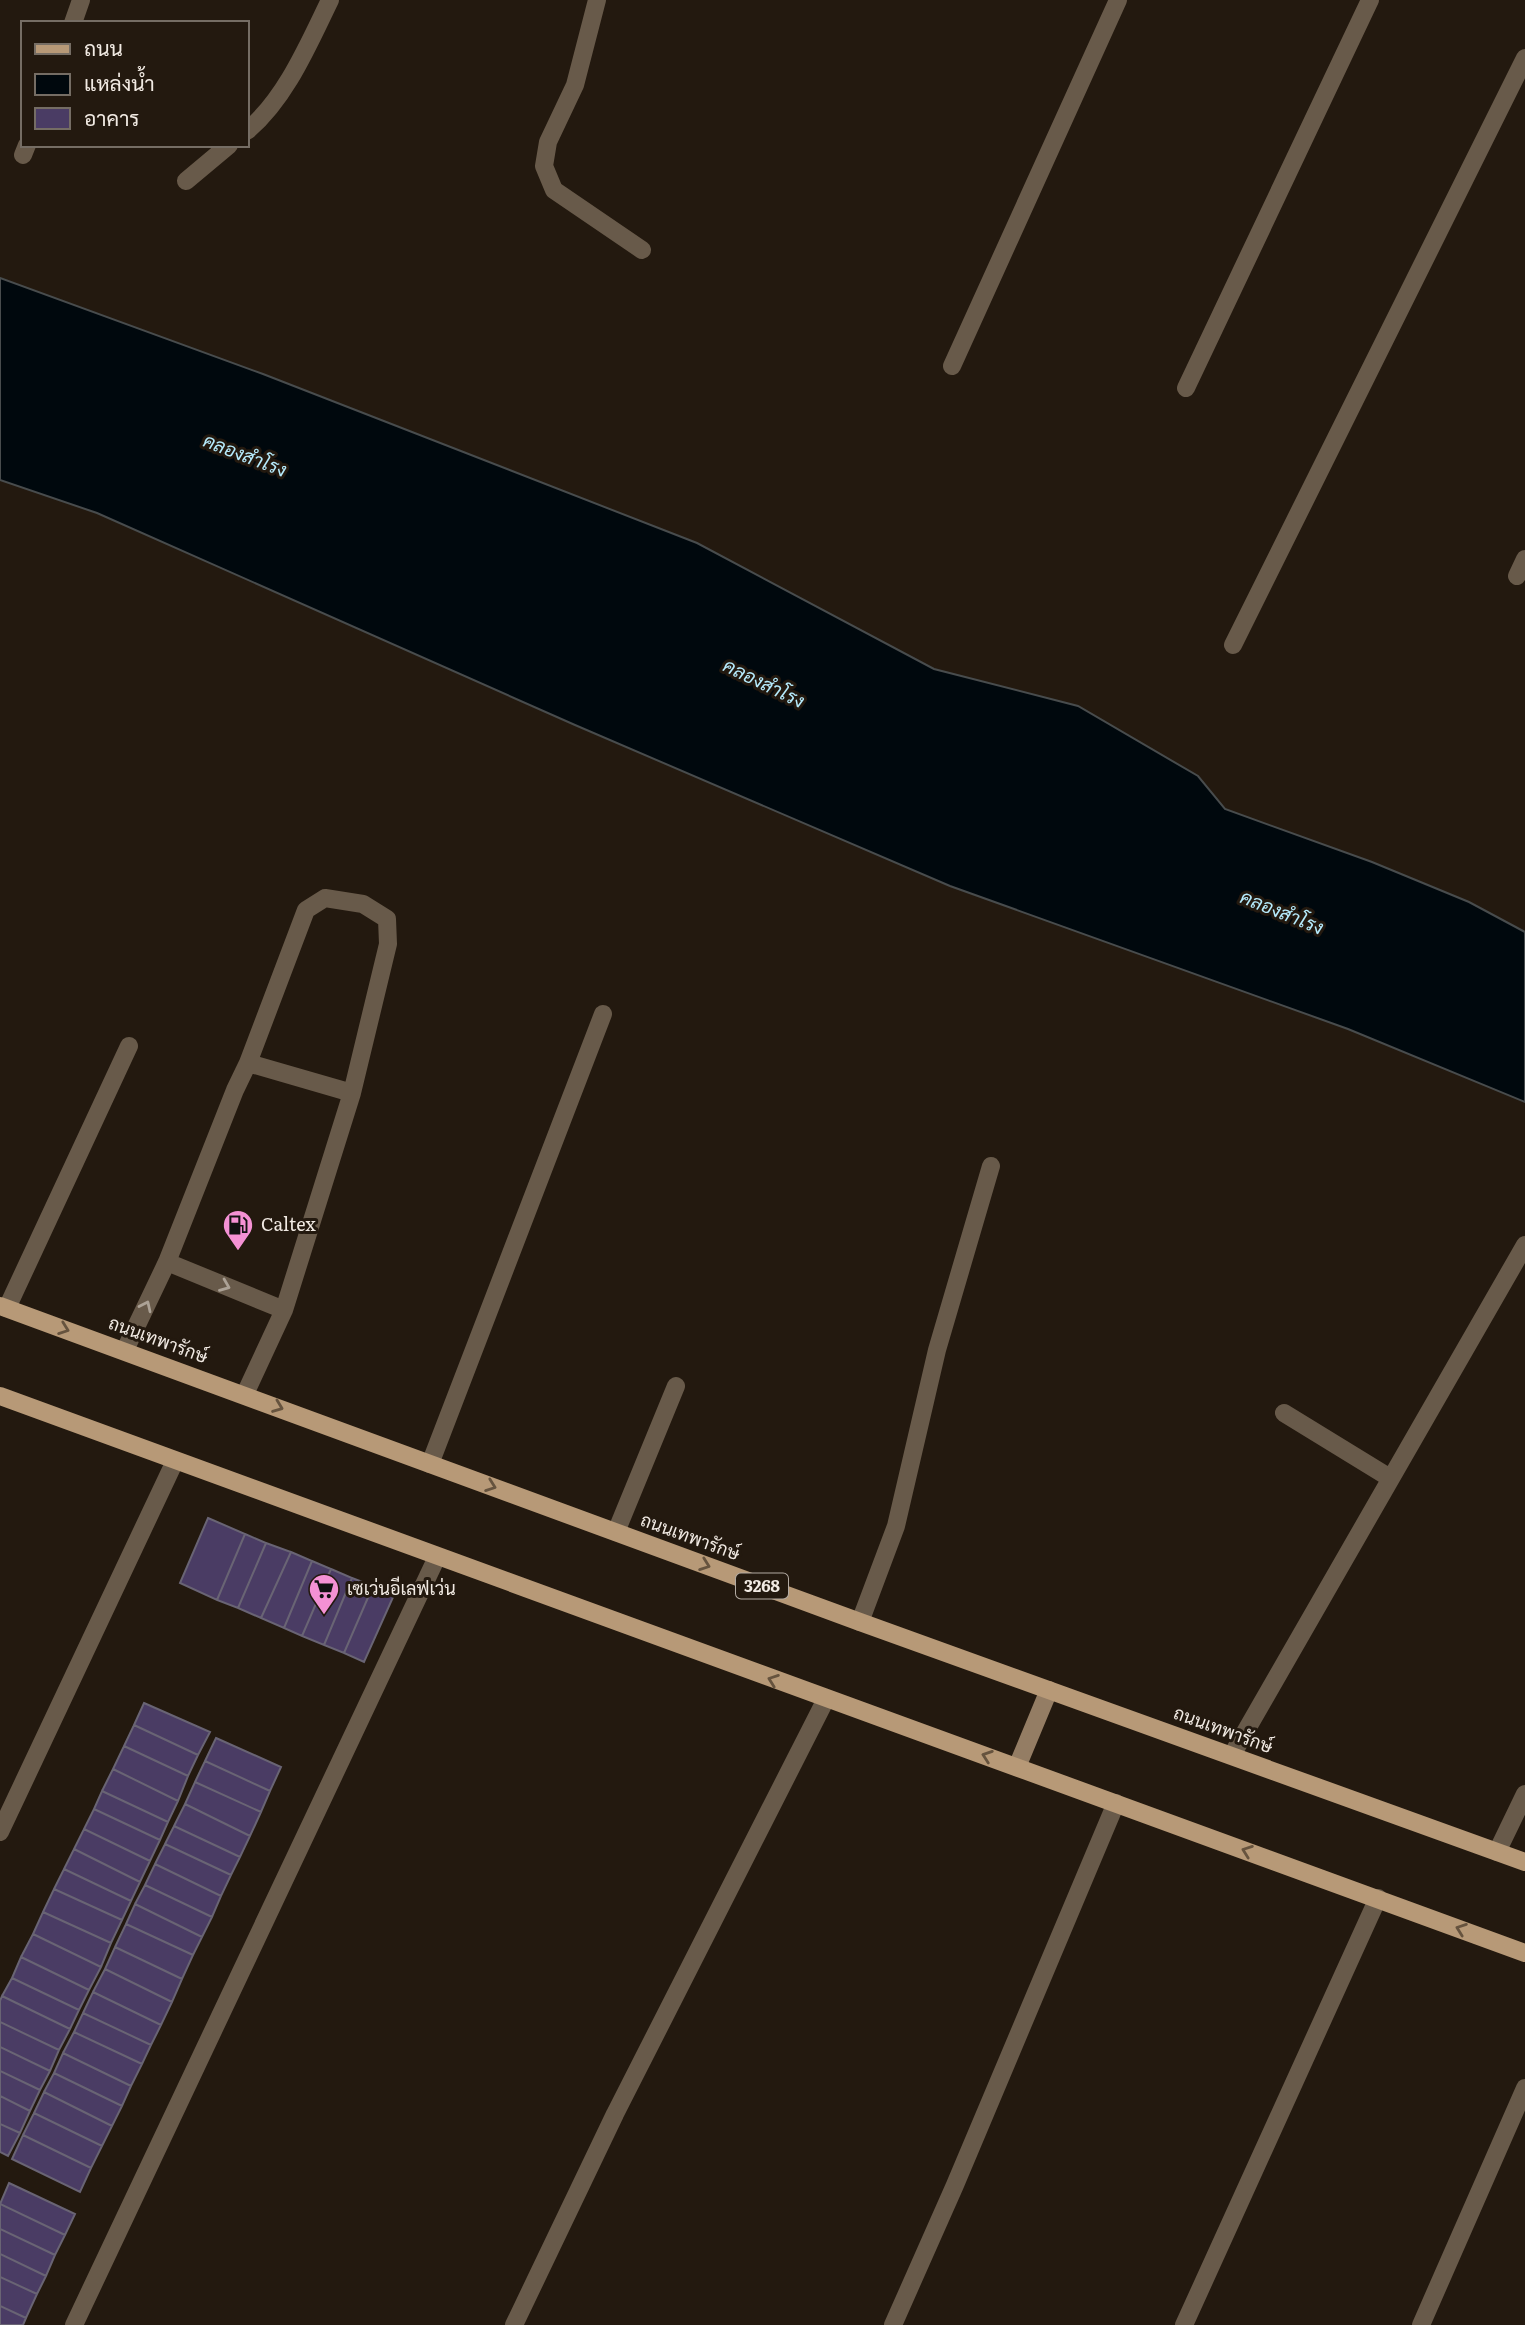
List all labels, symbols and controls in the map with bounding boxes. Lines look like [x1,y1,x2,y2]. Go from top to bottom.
legend [21,21,248,147]
text: ถนน [84,31,123,62]
text: แหล่งน้ำ [84,66,155,97]
text: อาคาร [84,101,140,132]
water label: คลองสำโรง [199,425,292,483]
water label: คลองสำโรง [719,650,810,714]
water label: คลองสำโรง [1237,882,1329,941]
fuel station icon: Caltex [221,1208,255,1252]
place label: Caltex [261,1210,316,1237]
one-way arrow [218,1278,231,1292]
one-way arrow [138,1301,152,1313]
street label: ถนนเทพารักษ์ [105,1308,213,1369]
one-way arrow [58,1321,70,1335]
one-way arrow [271,1398,283,1412]
one-way arrow [485,1478,497,1492]
street label: ถนนเทพารักษ์ [637,1505,745,1566]
one-way arrow [698,1556,710,1570]
supermarket icon: เซเว่นอีเลฟเว่น [307,1572,341,1616]
place label: เซเว่นอีเลฟเว่น [347,1574,456,1601]
road number: 3268 [736,1574,788,1598]
one-way arrow [768,1674,780,1688]
street label: ถนนเทพารักษ์ [1170,1698,1278,1759]
one-way arrow [982,1750,994,1764]
one-way arrow [1242,1845,1254,1859]
one-way arrow [1455,1923,1467,1937]

